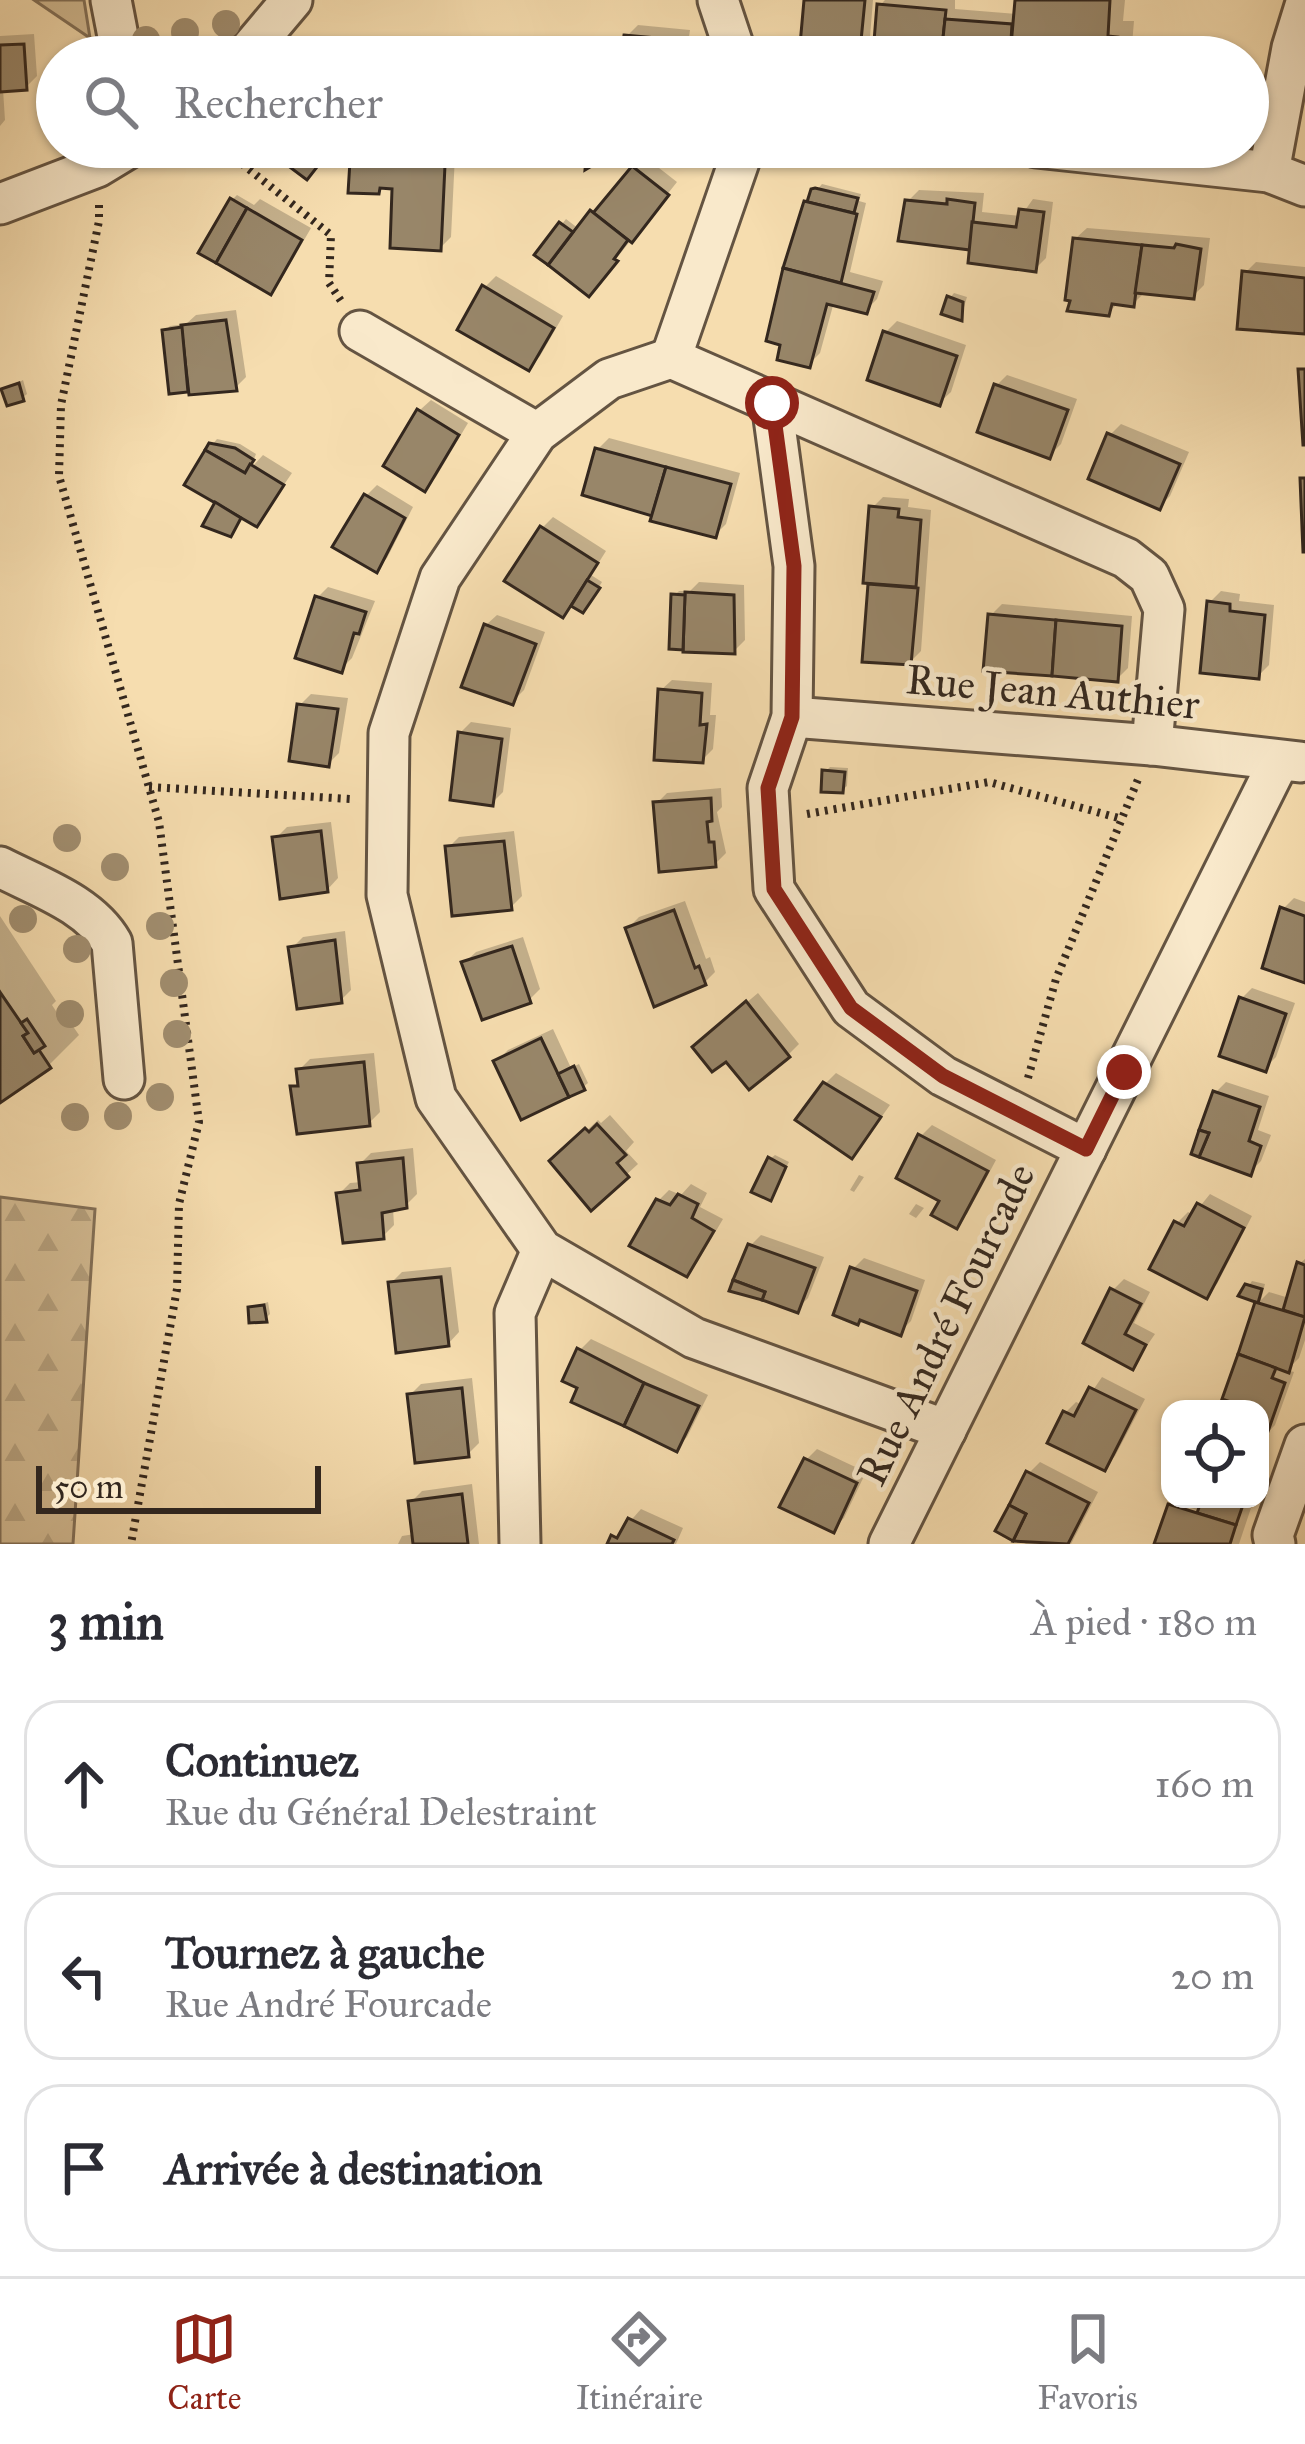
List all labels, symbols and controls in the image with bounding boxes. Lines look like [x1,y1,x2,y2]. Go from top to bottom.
search box [36,36,1269,168]
icon: search [78,69,144,135]
text: Rechercher [174,75,383,130]
route start [745,376,799,430]
street label: Rue Jean Authier [904,653,1202,731]
route end [1097,1045,1151,1099]
street label: Rue André Fourcade [845,1155,1046,1494]
map controls [1161,1400,1269,1508]
button: locate [1161,1400,1269,1508]
scale bar [36,1460,321,1513]
text: 50 m [54,1467,123,1507]
text: 3 min [48,1591,164,1653]
text: À pied · 180 m [1031,1598,1257,1646]
text: Continuez [165,1733,359,1788]
icon: ahead [51,1751,117,1817]
text: 160 m [1155,1760,1254,1808]
text: Rue du Général Delestraint [165,1788,597,1836]
text: Tournez à gauche [165,1925,485,1980]
icon: left [51,1943,117,2009]
text: 20 m [1171,1952,1254,2000]
text: Rue André Fourcade [165,1980,492,2028]
icon: arrive [51,2135,117,2201]
text: Arrivée à destination [165,2141,543,2196]
tab: Carte [167,2306,241,2418]
tab: Itinéraire [576,2306,703,2418]
tab: Favoris [1037,2306,1138,2418]

